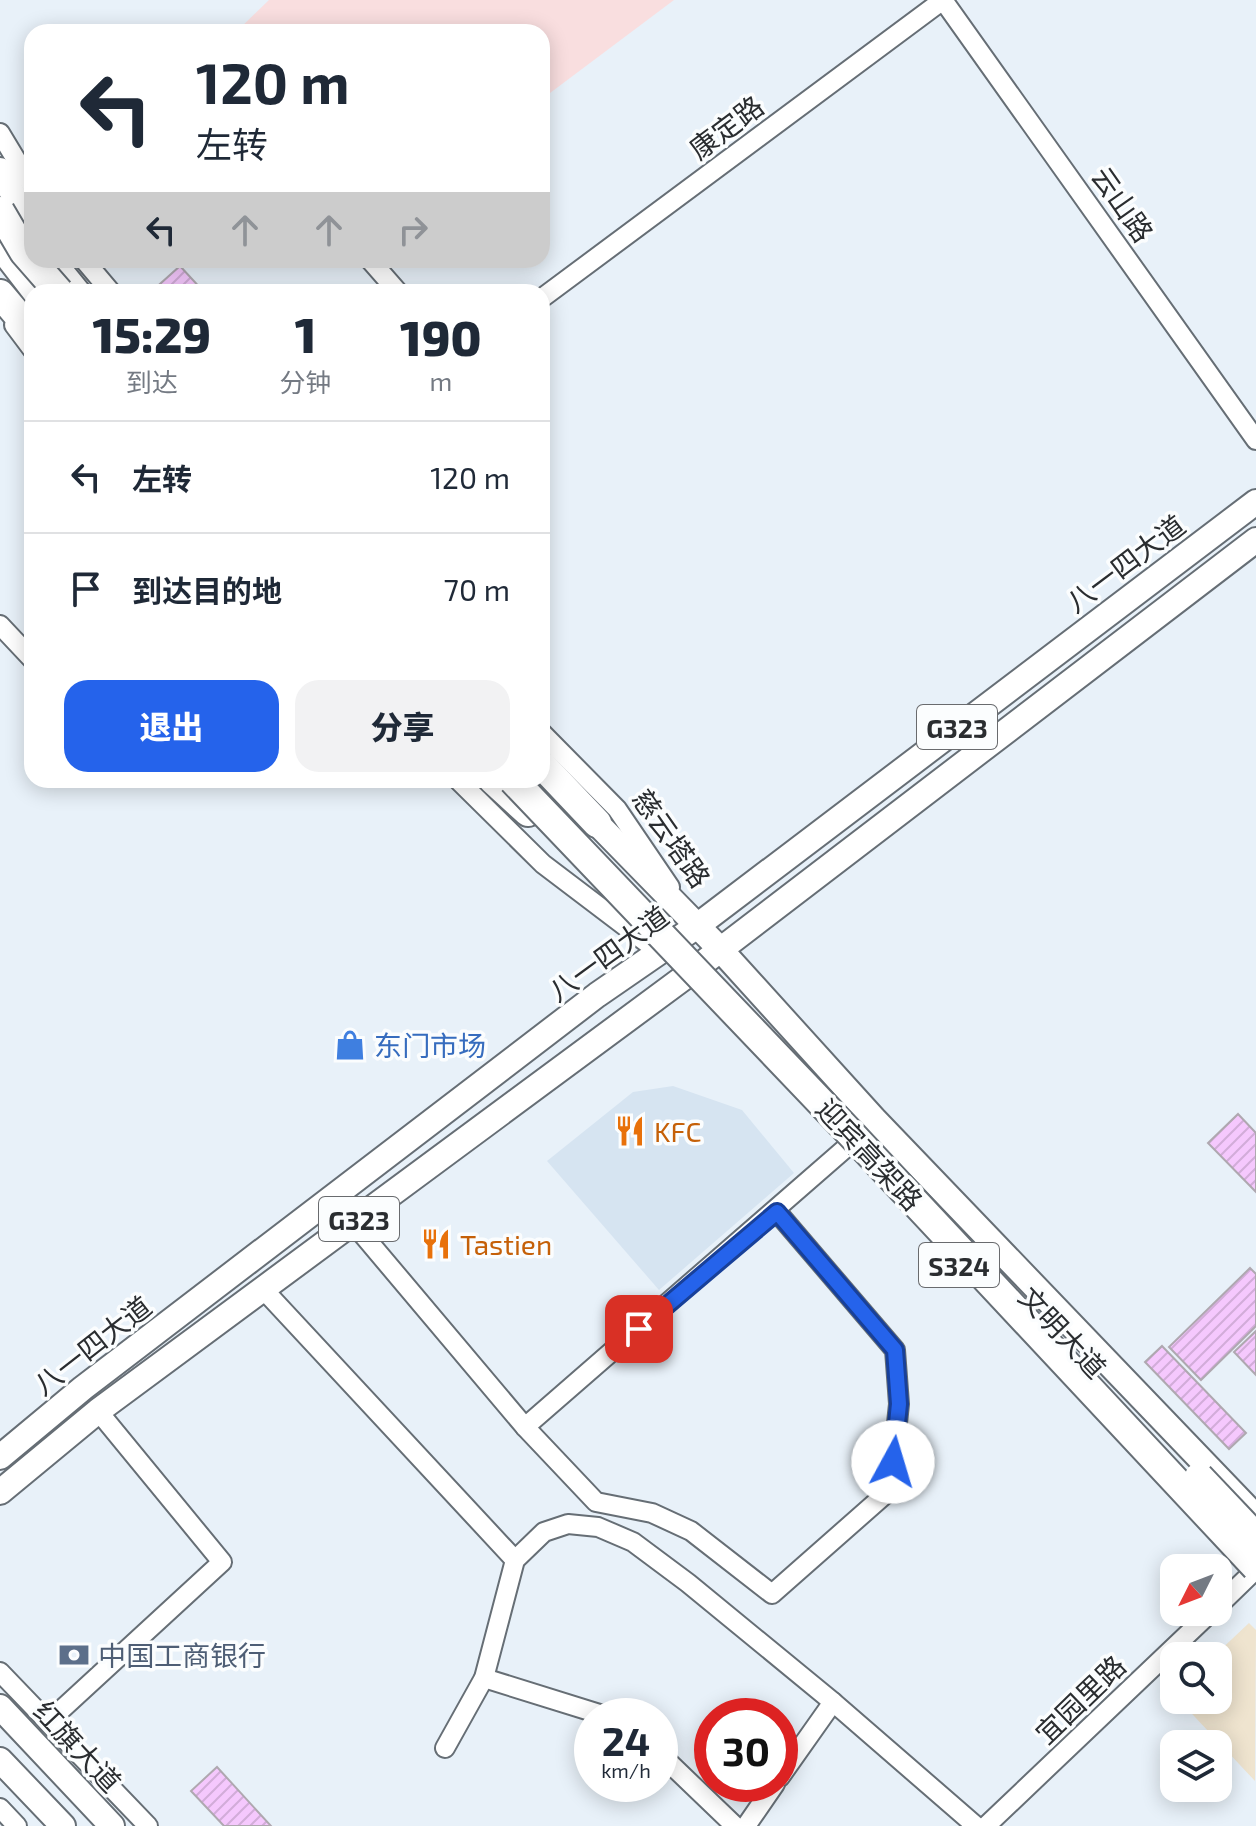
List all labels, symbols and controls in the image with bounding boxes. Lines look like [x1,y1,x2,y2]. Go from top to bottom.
text: 120 m [196,48,350,115]
icon: left [64,56,168,160]
street label: 康定路 [682,88,770,166]
text: 左转 [196,122,268,165]
street label: 云山路 [1085,160,1161,248]
icon: left [139,208,183,252]
icon: ahead [223,208,267,252]
icon: ahead [307,208,351,252]
icon: right [391,208,435,252]
text: 15:29 [92,305,211,363]
text: 1 [295,305,316,363]
text: 190 [400,308,482,366]
text: m [429,365,452,396]
text: 到达 [126,366,178,397]
text: 分钟 [280,366,332,397]
icon: left [64,455,108,499]
text: 120 m [430,459,510,495]
text: 左转 [132,460,192,496]
street label: 八一四大道 [1059,507,1191,619]
icon: arrive [64,567,108,611]
text: 70 m [444,571,510,607]
text: 到达目的地 [132,572,282,608]
button: 退出 [64,680,279,772]
button: 分享 [295,680,510,772]
road number: G323 [917,705,997,749]
street label: 慈云塔路 [626,782,718,894]
street label: 八一四大道 [541,898,675,1008]
shop icon: 东门市场 [333,1028,367,1062]
place label: 东门市场 [374,1028,486,1062]
street label: 迎宾高架路 [810,1091,930,1217]
restaurant icon: KFC [613,1114,647,1148]
place label: KFC [654,1114,701,1148]
road number: G323 [319,1197,399,1241]
restaurant icon: Tastien [419,1227,453,1261]
place label: Tastien [460,1227,552,1261]
road number: S324 [919,1243,999,1287]
street label: 文明大道 [1012,1279,1114,1385]
street label: 八一四大道 [26,1289,158,1401]
pin [605,1295,673,1363]
icon: arrive [617,1307,661,1351]
position arrow [851,1420,935,1504]
north arrow [1160,1554,1232,1626]
map controls [1160,1554,1232,1802]
bank icon: 中国工商银行 [57,1638,91,1672]
place label: 中国工商银行 [98,1638,266,1672]
button: search [1160,1642,1232,1714]
street label: 宜园里路 [1028,1648,1132,1750]
street label: 红旗大道 [27,1693,129,1799]
speed limit sign: 30 [694,1698,798,1802]
text: 24 [602,1716,650,1764]
button: layers [1160,1730,1232,1802]
text: km/h [601,1758,651,1782]

